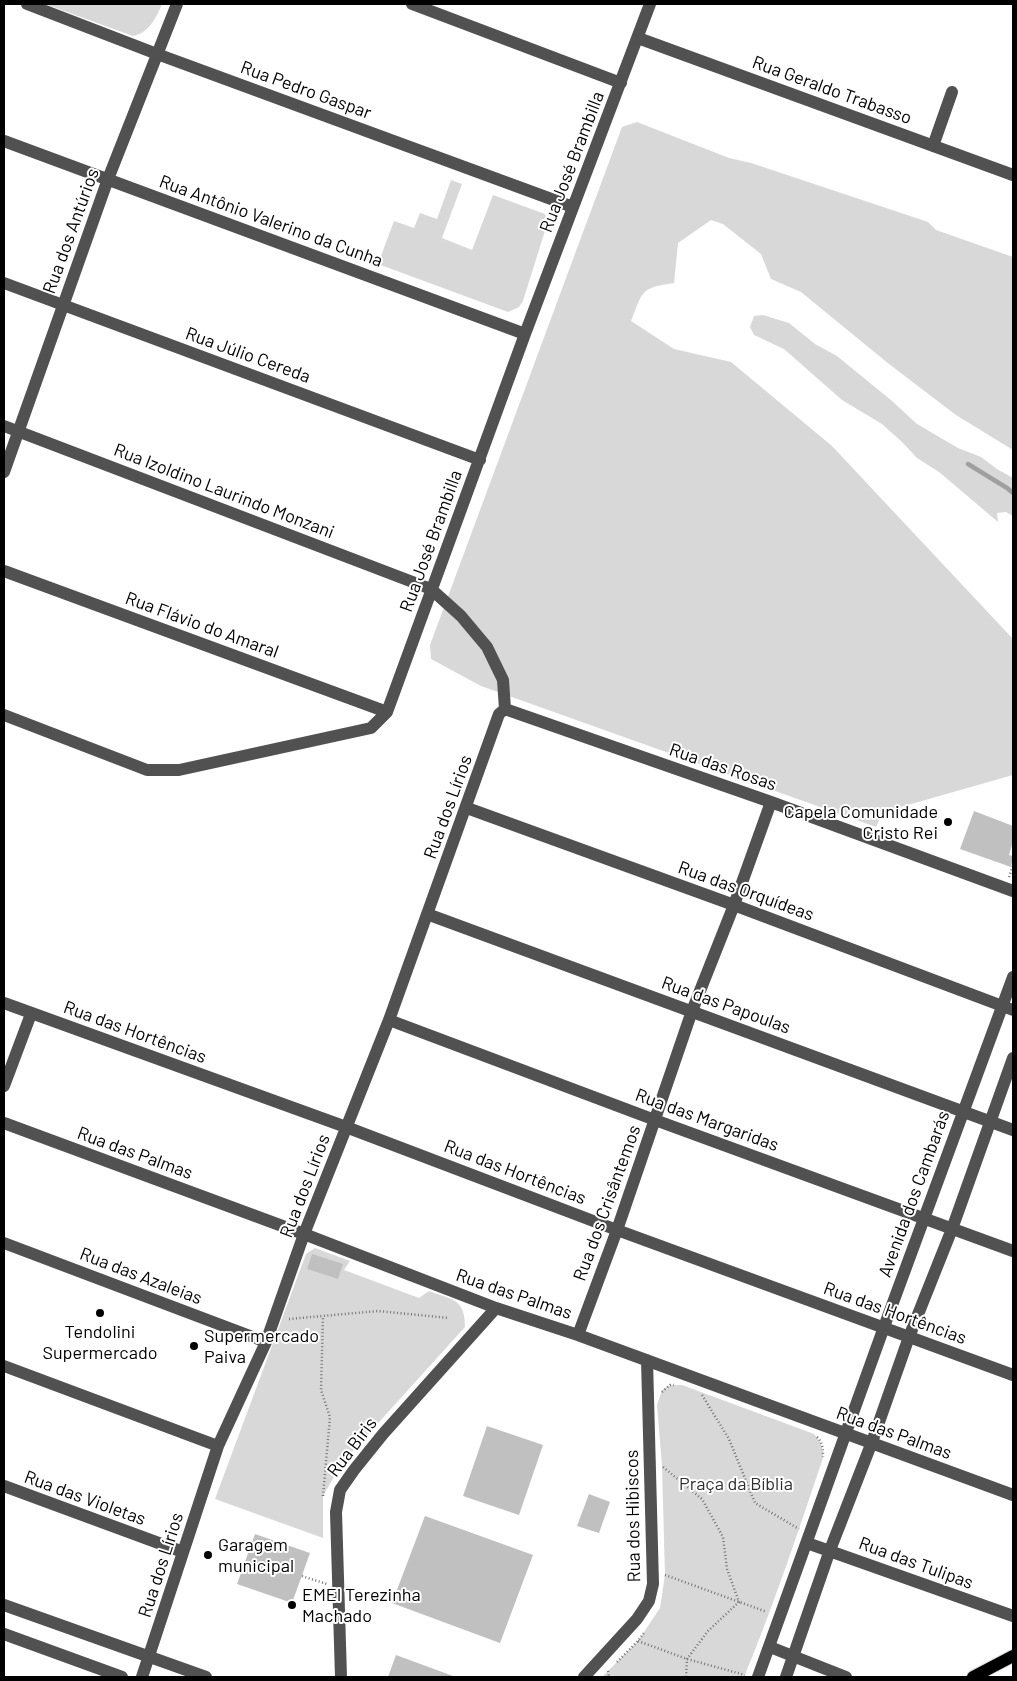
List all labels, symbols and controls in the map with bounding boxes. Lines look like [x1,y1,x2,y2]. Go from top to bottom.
street label: Rua Geraldo Trabasso [749,51,915,129]
street label: Rua Pedro Gaspar [238,56,374,124]
street label: Rua José Brambilla [535,88,609,236]
street label: Rua dos Antúrios [38,165,104,297]
street label: Rua Antônio Valerino da Cunha [156,170,386,272]
street label: Rua Júlio Cereda [183,322,313,388]
street label: Rua Izoldino Laurindo Monzani [111,439,337,543]
street label: Rua José Brambilla [395,467,467,615]
street label: Rua Flávio do Amaral [122,587,282,663]
street label: Rua das Rosas [667,739,779,795]
street label: Rua dos Lírios [419,752,477,862]
place label: Capela Comunidade Cristo Rei [784,801,938,844]
marker: Capela Comunidade Cristo Rei [942,816,954,828]
street label: Rua das Orquídeas [675,856,817,926]
street label: Rua das Papoulas [658,972,794,1038]
street label: Rua das Hortências [61,996,209,1068]
street label: Rua das Margaridas [632,1084,782,1156]
street label: Avenida dos Cambarás [874,1108,954,1280]
street label: Rua das Palmas [74,1122,196,1184]
street label: Rua dos Crisântemos [569,1122,645,1284]
street label: Rua dos Lírios [275,1131,335,1241]
street label: Rua das Hortências [441,1135,589,1209]
street label: Rua das Azaleias [77,1243,205,1309]
street label: Rua das Palmas [453,1264,575,1324]
street label: Rua das Hortências [821,1277,969,1349]
marker: Tendolini Supermercado [94,1307,106,1319]
place label: Tendolini Supermercado [42,1321,158,1364]
place label: Supermercado Paiva [204,1325,319,1368]
marker: Supermercado Paiva [188,1340,200,1352]
street label: Rua das Palmas [833,1402,955,1464]
street label: Rua Biris [323,1413,381,1481]
street label: Rua dos Hibiscos [621,1450,645,1582]
street label: Rua das Violetas [21,1466,149,1530]
park label: Praça da Bíblia [679,1473,793,1495]
street label: Rua dos Lírios [134,1510,188,1620]
street label: Rua das Tulipas [856,1532,976,1594]
place label: Garagem municipal [218,1534,294,1576]
marker: Garagem municipal [202,1549,214,1561]
place label: EMEI Terezinha Machado [302,1584,421,1626]
marker: EMEI Terezinha Machado [286,1599,298,1611]

